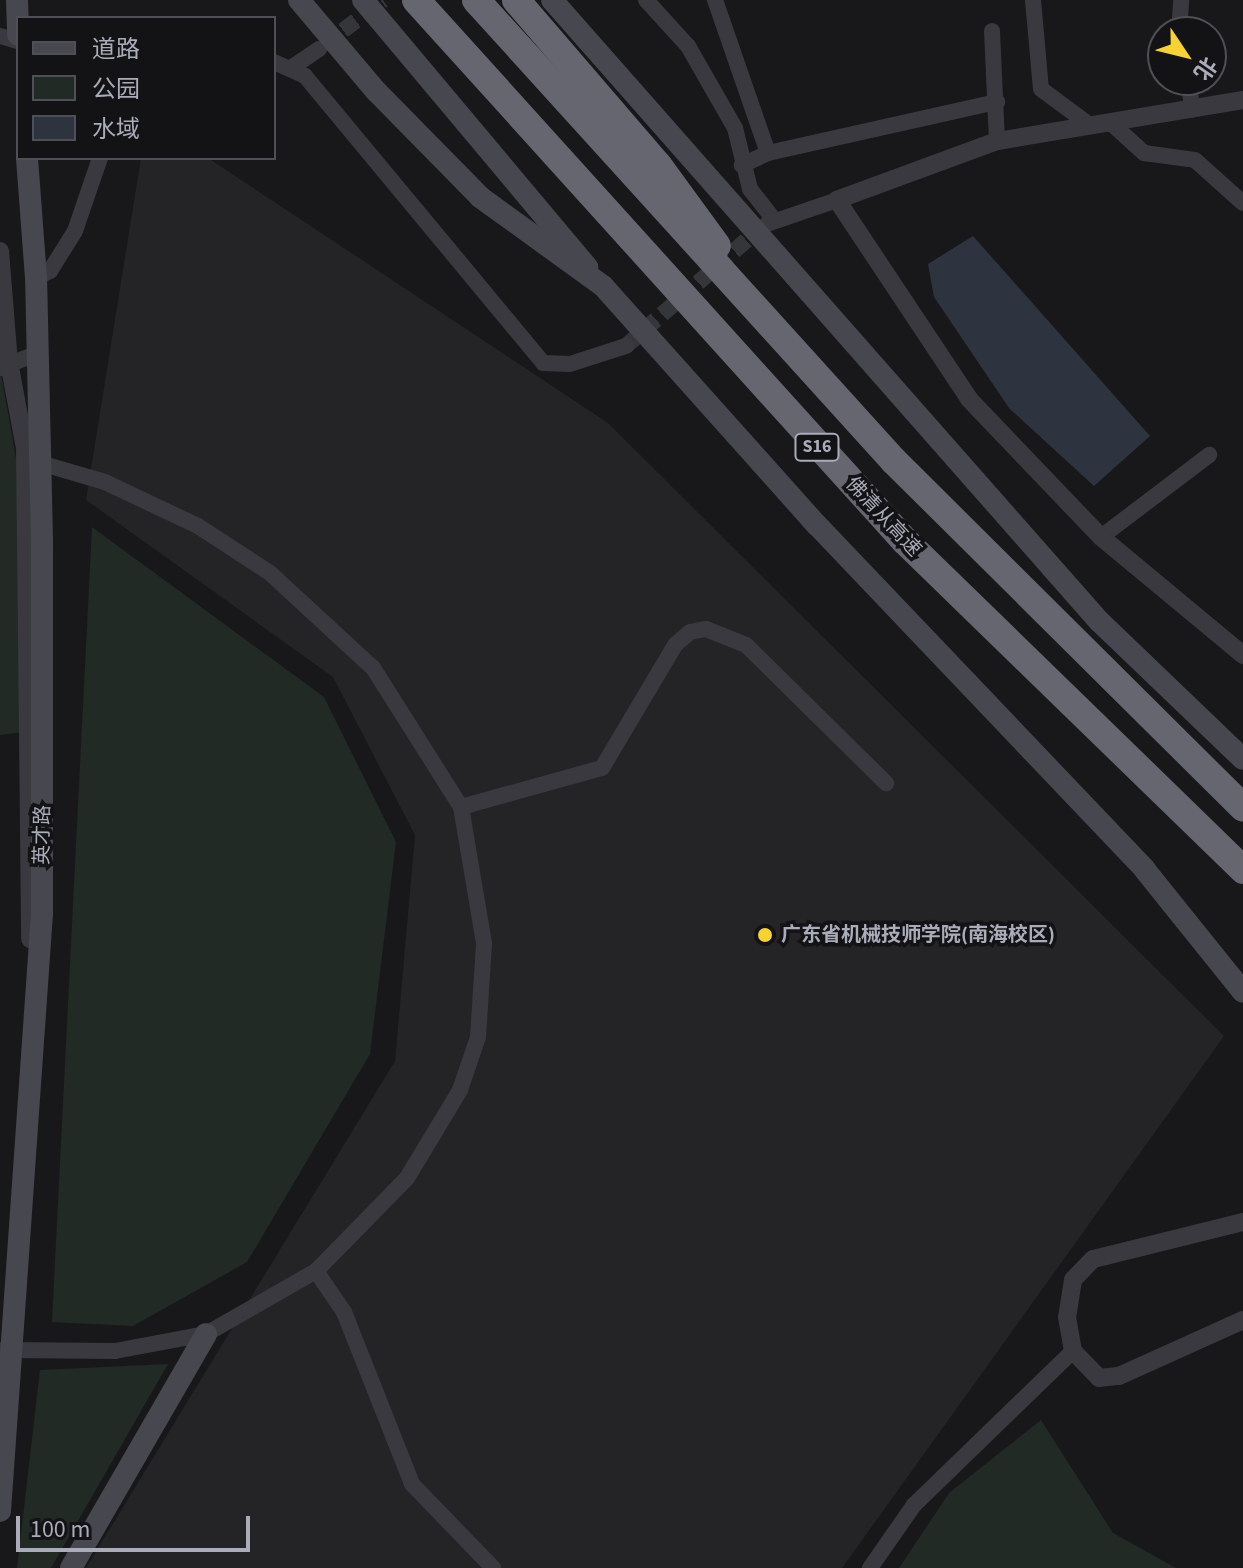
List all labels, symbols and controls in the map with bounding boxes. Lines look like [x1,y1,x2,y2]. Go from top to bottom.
legend [16,16,276,160]
north arrow [1147,16,1227,96]
text: 道路 [92,32,140,67]
text: 北 [1186,50,1224,87]
text: 公园 [92,72,140,107]
text: 水域 [92,112,140,147]
road number: S16 [793,433,841,461]
street label: 佛清从高速 [840,472,926,562]
street label: 英才路 [30,805,56,865]
place label: 广东省机械技师学院(南海校区) [781,923,1055,947]
marker: 广东省机械技师学院(南海校区) [756,926,774,944]
scale bar [20,1500,254,1550]
text: 100 m [30,1512,90,1547]

